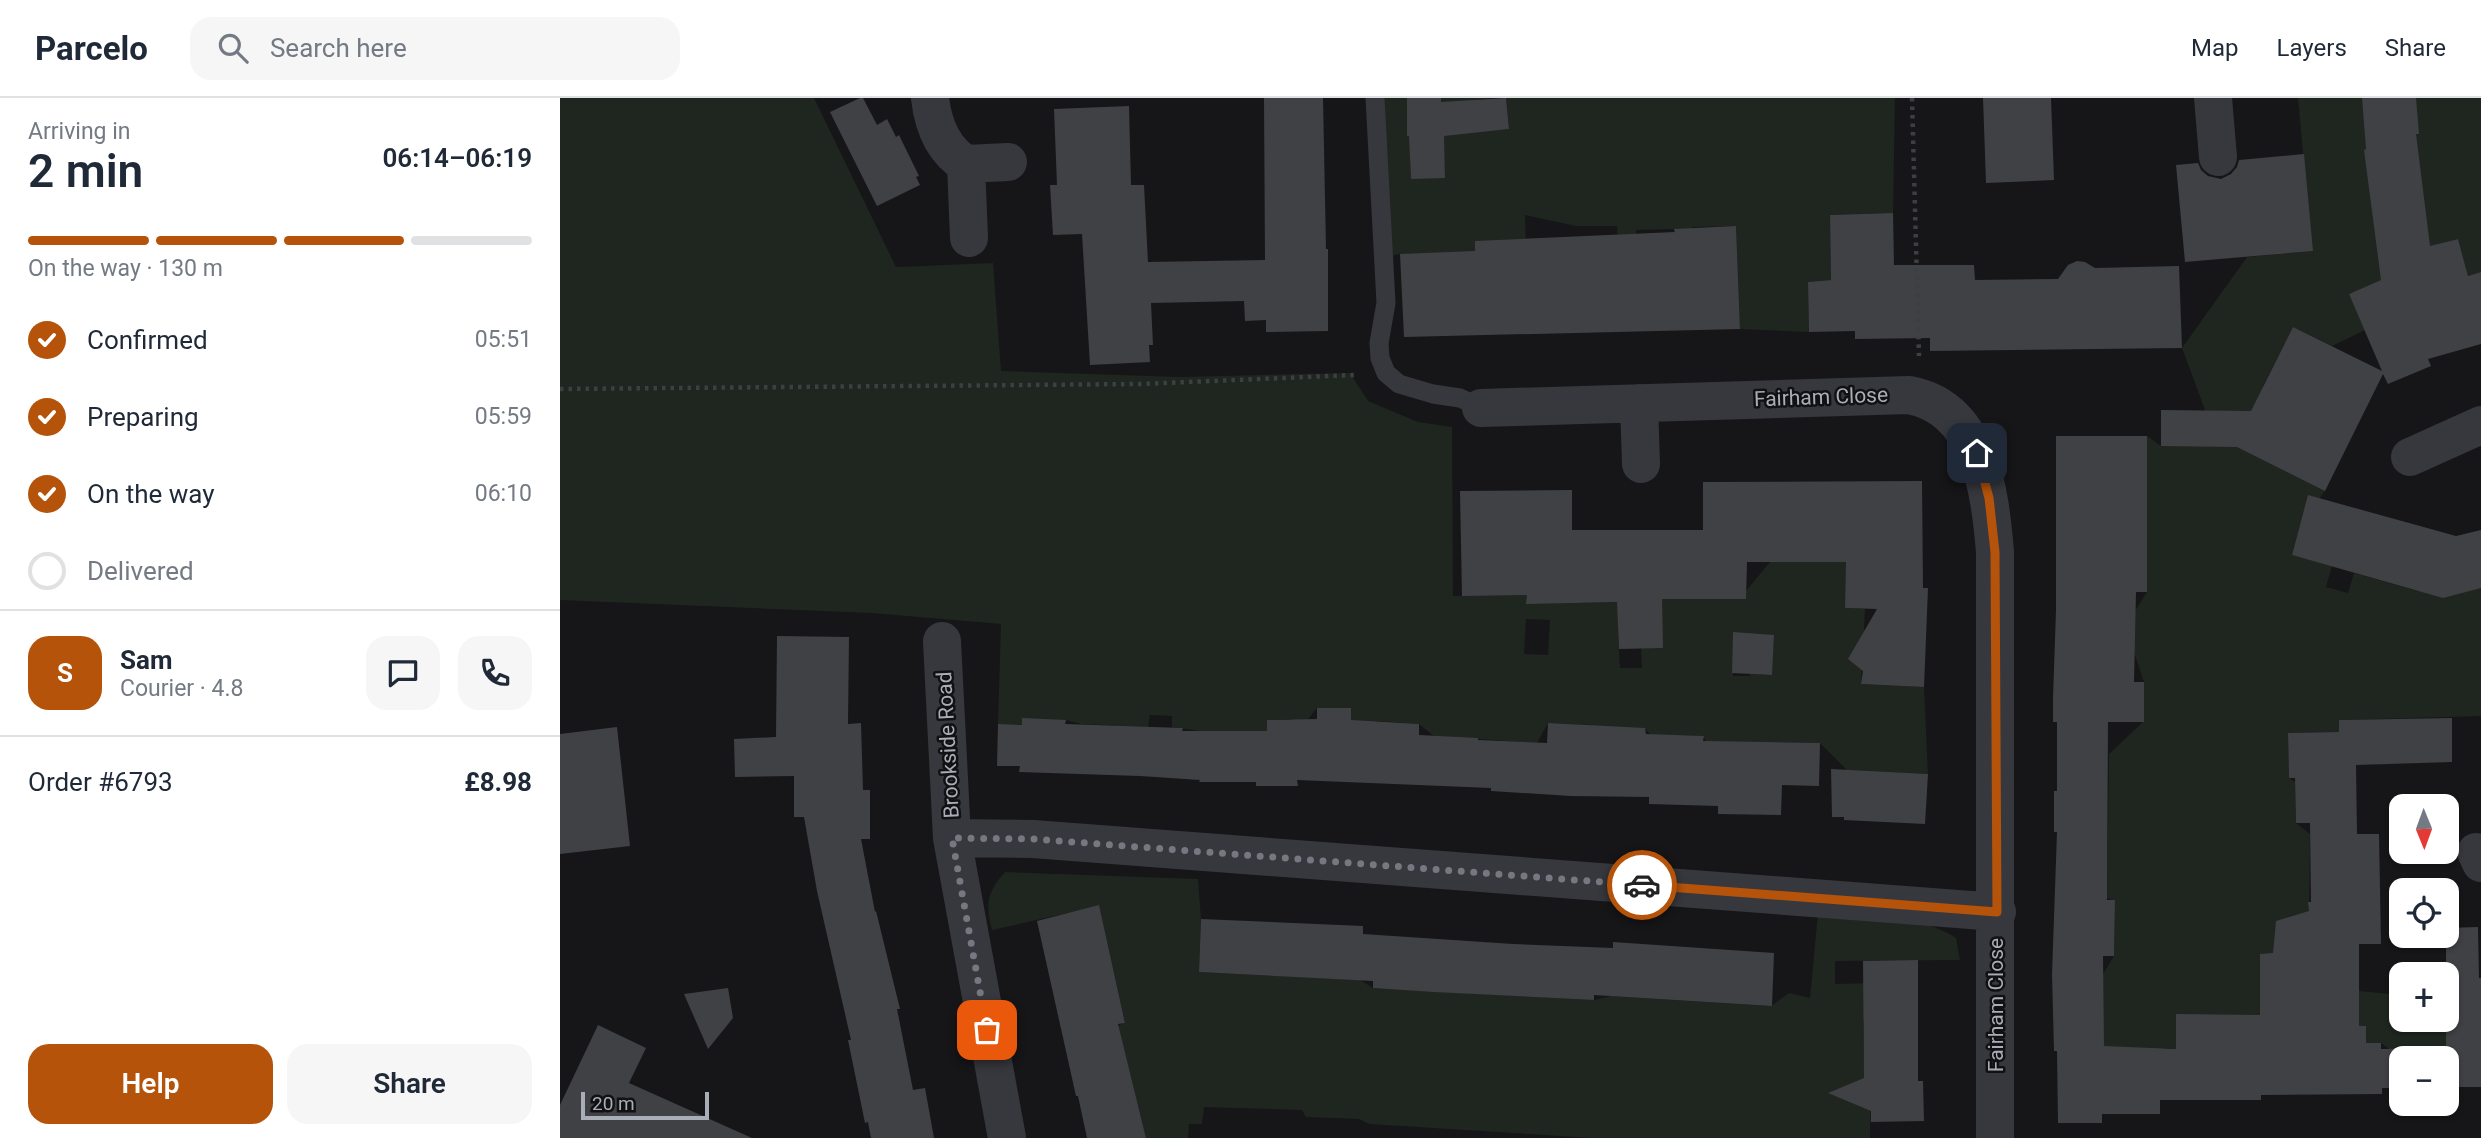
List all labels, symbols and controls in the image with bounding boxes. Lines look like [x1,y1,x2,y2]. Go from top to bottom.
search box [190,17,680,80]
text: Parcelo [35,29,148,68]
icon: search [214,29,252,67]
text: Search here [270,33,407,63]
text: Map [2191,34,2239,62]
text: Layers [2277,34,2347,62]
text: Share [2385,34,2446,62]
text: Arriving in [28,118,131,145]
text: 06:14–06:19 [382,143,532,173]
text: 2 min [28,144,143,198]
text: On the way · 130 m [28,255,223,282]
icon: check [28,321,66,359]
text: Confirmed [87,325,208,355]
text: 05:51 [475,326,532,353]
street label: Fairham Close [1753,383,1889,411]
icon: check [28,398,66,436]
text: Preparing [87,402,199,432]
text: 05:59 [475,403,532,430]
pin [1947,423,2007,483]
icon: home [1958,434,1996,472]
icon: check [28,475,66,513]
text: On the way [87,479,215,509]
text: 06:10 [475,480,532,507]
text: Delivered [87,556,194,586]
button: chat [366,636,440,710]
button: phone [458,636,532,710]
text: Sam [120,645,172,675]
text: S [57,658,73,688]
street label: Brookside Road [932,671,964,819]
text: Courier · 4.8 [120,675,243,702]
text: Order #6793 [28,767,173,797]
text: £8.98 [464,767,532,797]
north arrow [2389,794,2459,864]
map controls [2389,794,2459,1116]
courier [1607,850,1677,920]
icon: car [1623,866,1661,904]
button: locate [2389,878,2459,948]
street label: Fairham Close [1984,938,2008,1072]
button: + [2389,962,2459,1032]
pin [957,1000,1017,1060]
icon: bag [968,1011,1006,1049]
button: Help [28,1044,273,1124]
button: Share [287,1044,532,1124]
button: − [2389,1046,2459,1116]
scale bar [581,1089,709,1121]
text: 20 m [592,1092,635,1115]

